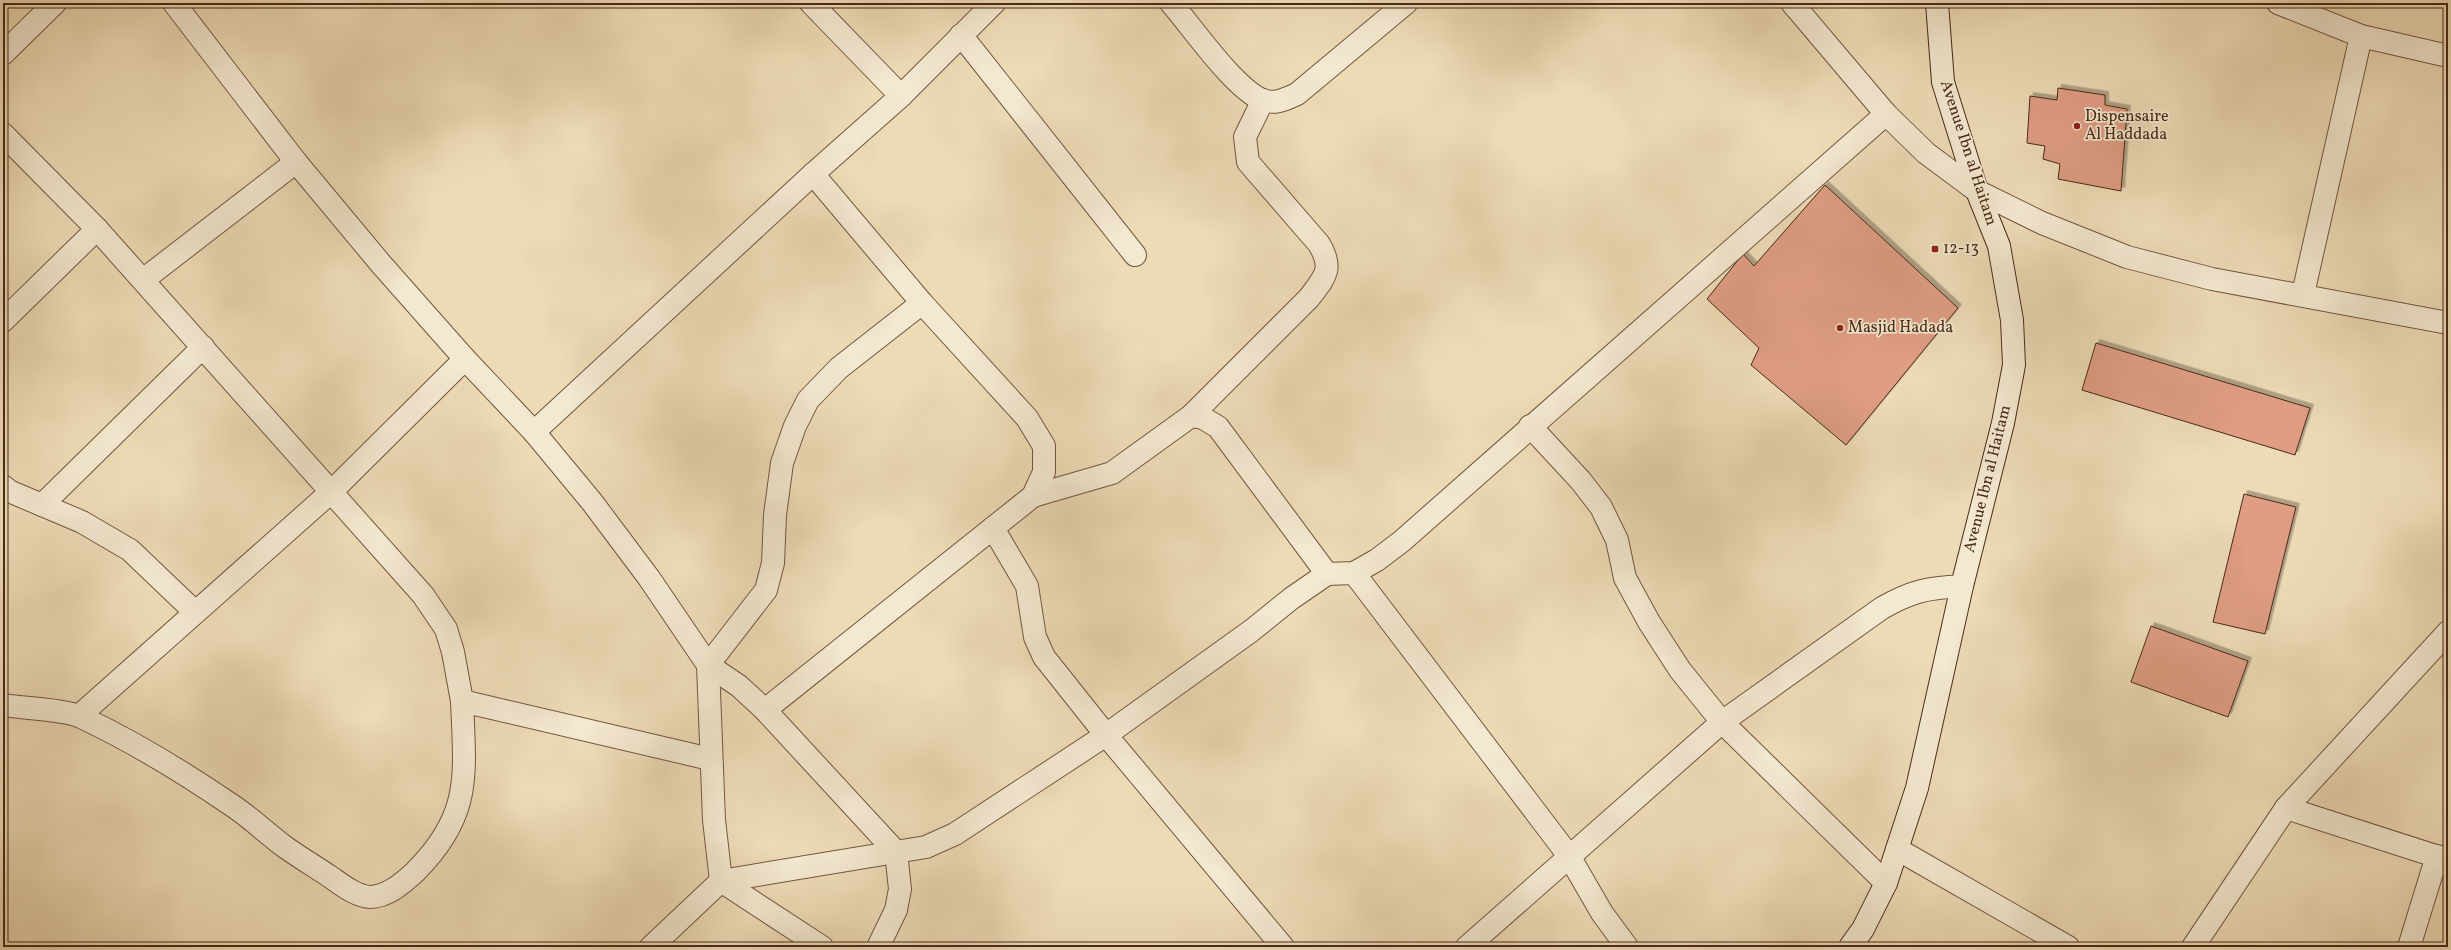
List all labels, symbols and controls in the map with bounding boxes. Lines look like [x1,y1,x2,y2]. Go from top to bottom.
street label: Avenue Ibn al Haitam [1934,78,2002,228]
place label: Dispensaire Al Haddada [2085,106,2169,146]
marker: Dispensaire Al Haddada [2072,121,2082,131]
place label: 12-13 [1943,238,1979,260]
marker: 12-13 [1930,244,1940,254]
place label: Masjid Hadada [1848,317,1953,339]
marker: Masjid Hadada [1835,323,1845,333]
street label: Avenue Ibn al Haitam [1959,403,2017,555]

